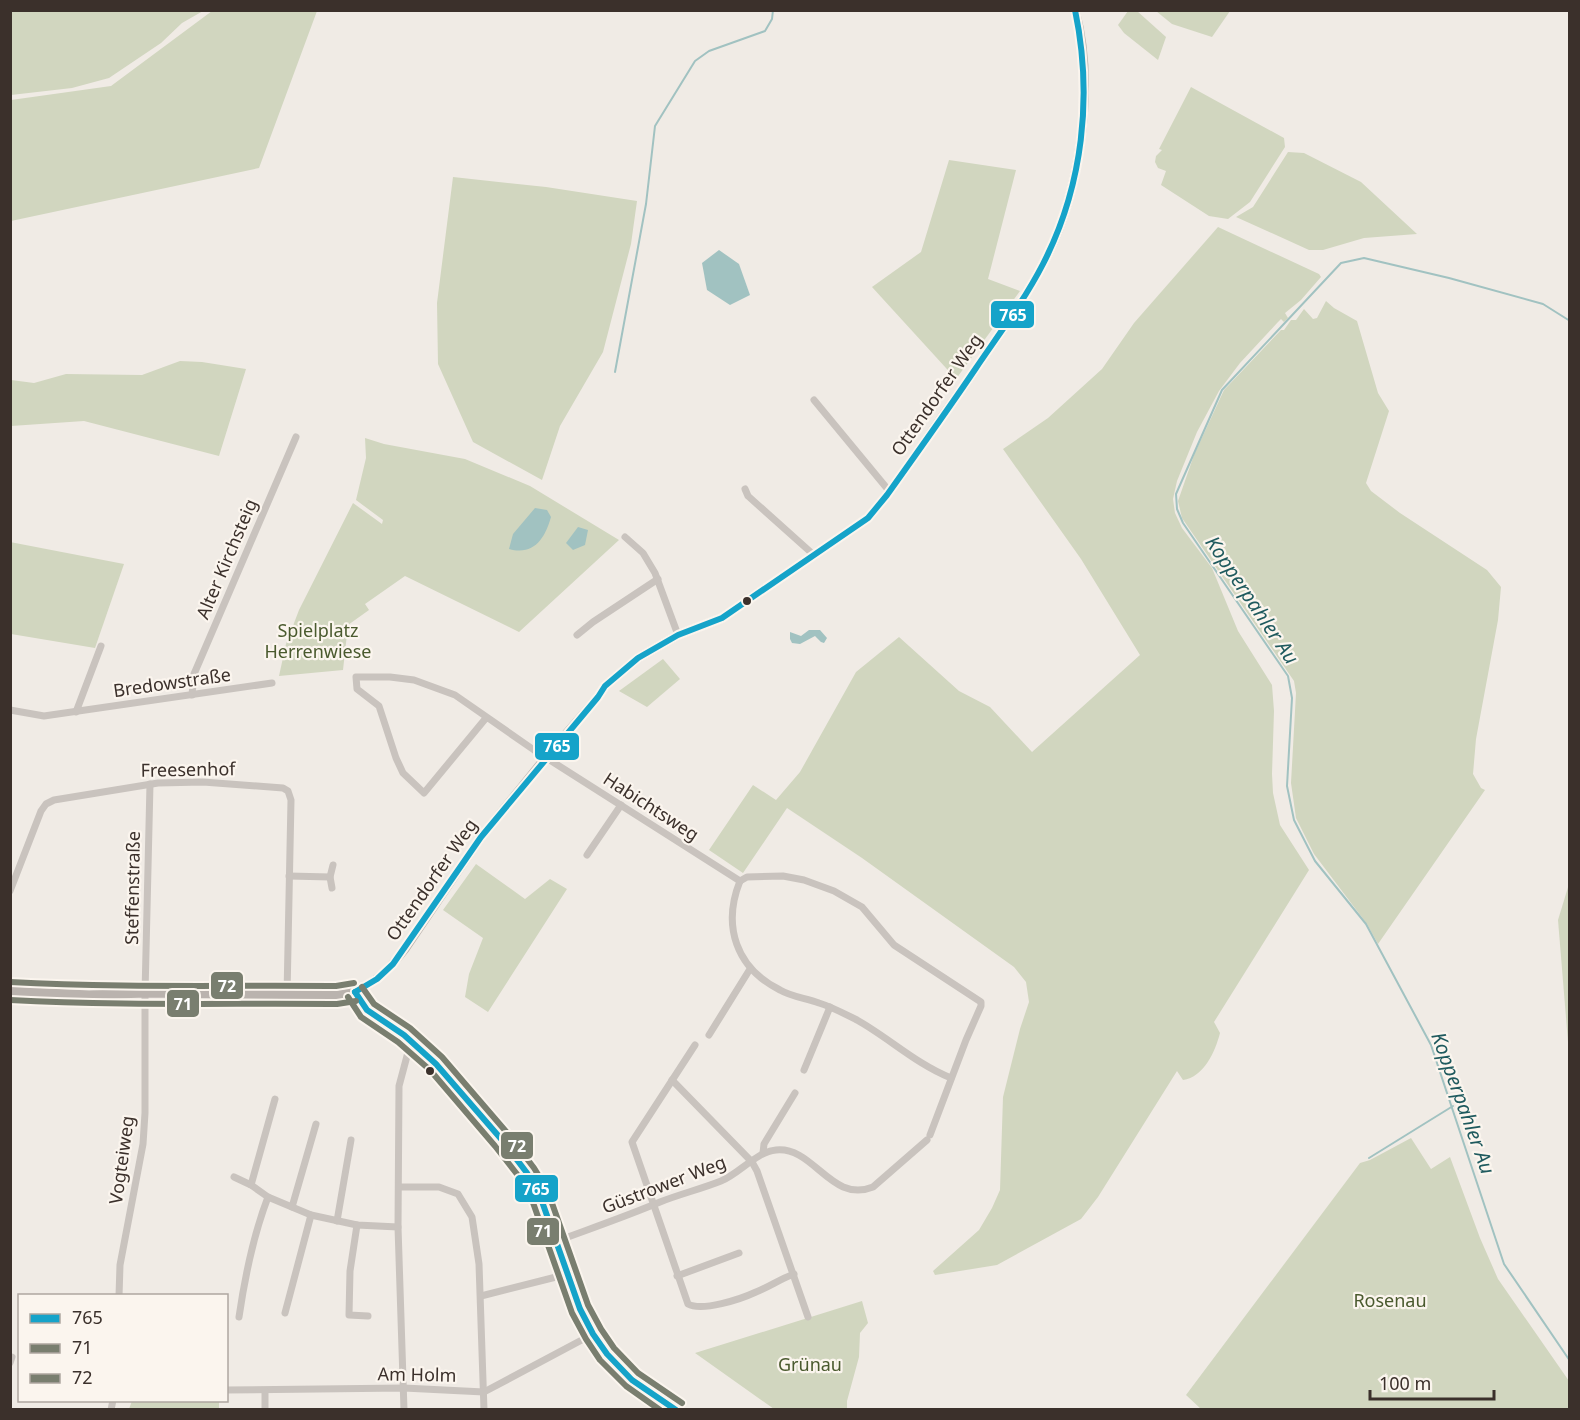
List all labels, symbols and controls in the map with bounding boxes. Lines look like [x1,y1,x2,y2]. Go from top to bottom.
line badge: 765 [990,300,1035,329]
text: 765 [999,304,1027,326]
street label: Ottendorfer Weg [885,329,987,460]
street label: Alter Kirchsteig [190,495,262,622]
water label: Kopperpahler Au [1199,530,1305,669]
unlabelled marker [741,595,753,607]
park label: Spielplatz Herrenwiese [265,618,372,663]
street label: Bredowstraße [112,662,232,702]
line badge: 765 [534,732,580,761]
text: 765 [543,735,571,757]
street label: Freesenhof [140,756,236,782]
street label: Habichtsweg [599,766,704,846]
street label: Ottendorfer Weg [380,814,482,945]
street label: Steffenstraße [119,831,145,945]
line badge: 72 [210,971,244,1000]
text: 72 [218,975,236,997]
line badge: 71 [166,989,200,1018]
text: 71 [174,993,192,1015]
water label: Kopperpahler Au [1425,1028,1502,1178]
unlabelled marker [424,1065,436,1077]
street label: Vogteiweg [103,1114,139,1206]
line badge: 72 [500,1131,534,1160]
text: 72 [508,1135,526,1157]
street label: Güstrower Weg [598,1149,729,1219]
line badge: 765 [514,1174,559,1203]
text: 765 [522,1178,550,1200]
line badge: 71 [526,1217,560,1246]
text: 71 [534,1220,552,1242]
park label: Rosenau [1353,1288,1427,1312]
legend [18,1294,228,1402]
text: 765 [72,1305,103,1329]
text: 71 [72,1335,93,1359]
park label: Grünau [778,1352,842,1376]
street label: Am Holm [377,1361,457,1387]
scale bar [1370,1363,1494,1401]
text: 72 [72,1365,93,1389]
text: 100 m [1379,1371,1431,1395]

